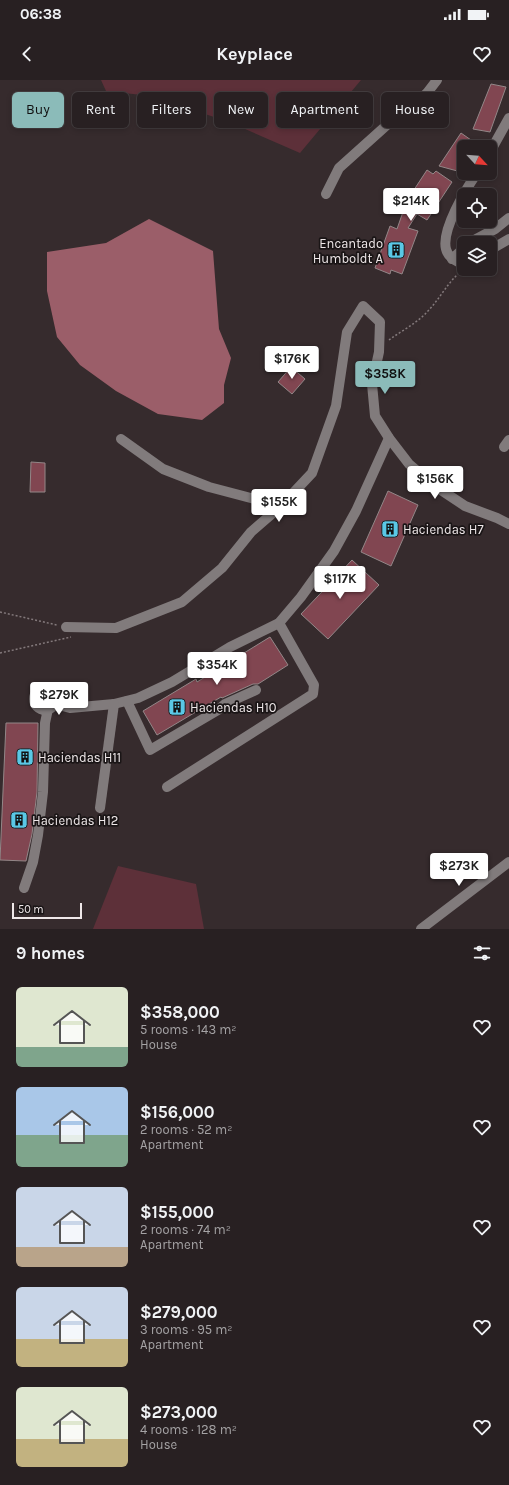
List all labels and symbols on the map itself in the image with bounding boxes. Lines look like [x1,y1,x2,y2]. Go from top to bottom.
north arrow [457,140,497,180]
pin: $214K [383,188,439,222]
place label: Encantado Humboldt A [313,236,384,266]
building icon: Encantado Humboldt A [386,240,406,260]
pin: $176K [264,346,320,380]
pin: $358K [357,361,413,395]
pin: $156K [407,466,463,500]
pin: $155K [251,489,307,523]
building icon: Haciendas H7 [380,519,400,539]
place label: Haciendas H7 [403,522,484,537]
pin: $117K [312,566,368,600]
pin: $354K [189,652,245,686]
pin: $279K [31,682,87,716]
building icon: Haciendas H10 [167,697,187,717]
place label: Haciendas H10 [190,700,277,715]
building icon: Haciendas H11 [15,747,35,767]
place label: Haciendas H11 [38,750,121,765]
building icon: Haciendas H12 [9,810,29,830]
place label: Haciendas H12 [32,813,118,828]
pin: $273K [431,853,487,887]
scale bar [12,901,82,920]

